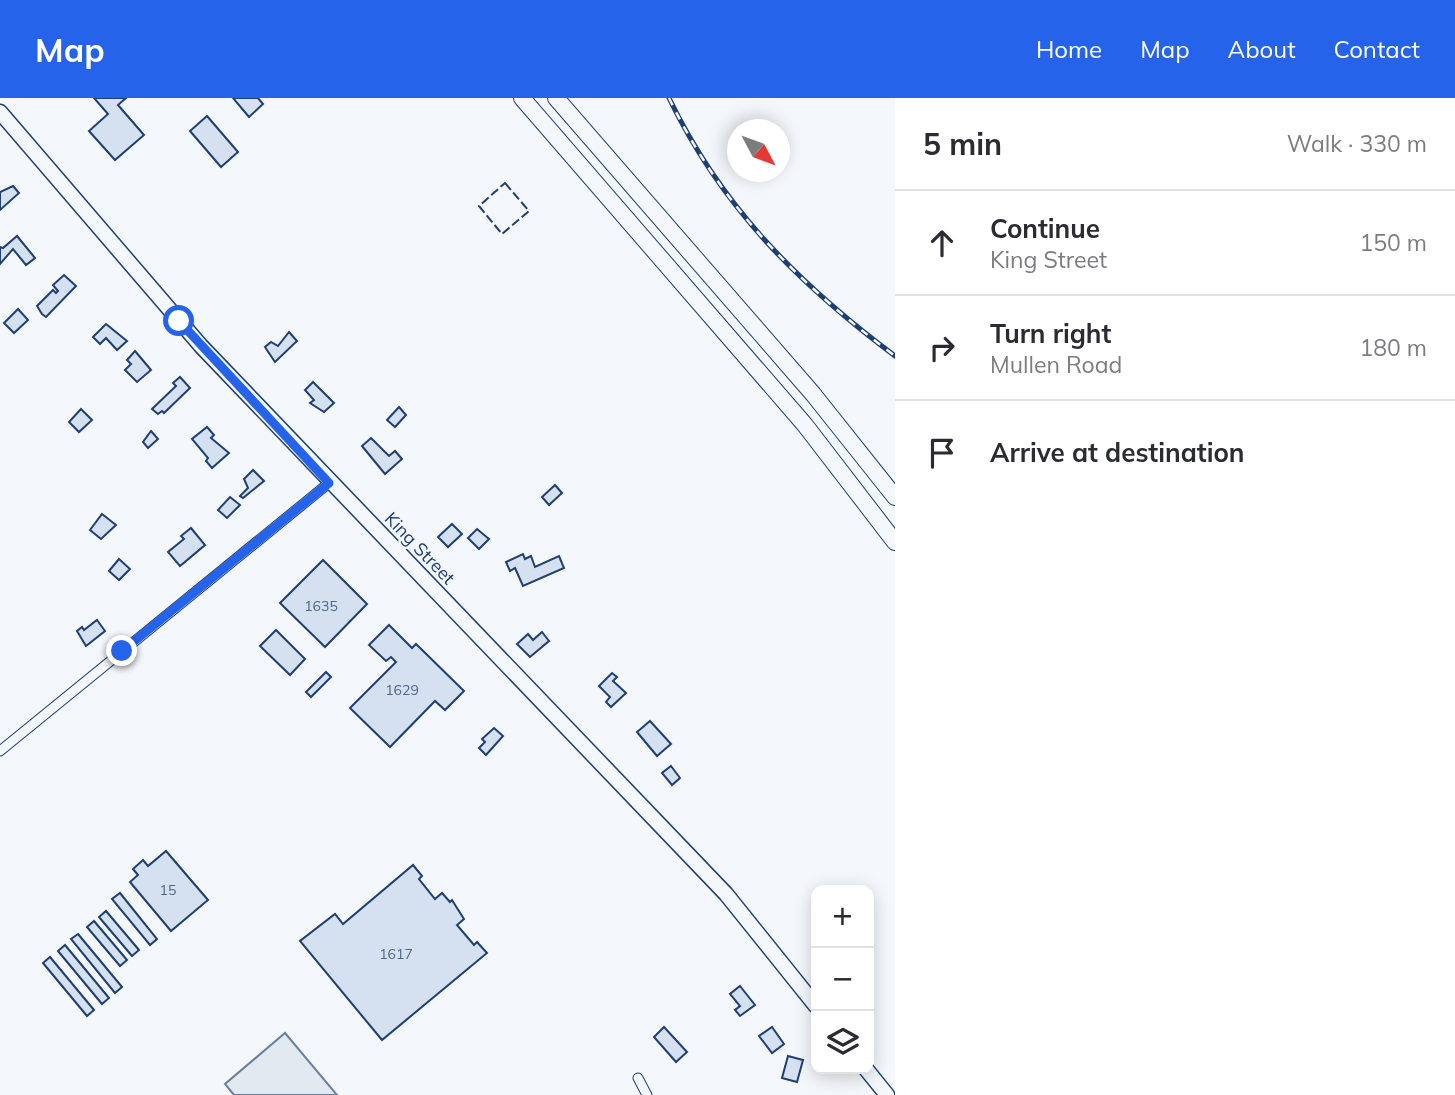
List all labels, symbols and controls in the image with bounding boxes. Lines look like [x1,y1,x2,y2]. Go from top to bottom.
text: Map [35,29,105,70]
text: Home [1036,34,1102,64]
text: Map [1140,34,1190,64]
text: About [1228,34,1296,64]
text: Contact [1334,34,1420,64]
north arrow [727,119,790,182]
text: 5 min [923,125,1002,163]
text: Walk · 330 m [1287,129,1427,158]
text: Continue [990,212,1100,245]
icon: ahead [923,224,961,262]
text: 150 m [1359,228,1427,257]
text: King Street [990,245,1107,274]
route start [163,305,194,336]
text: Turn right [990,317,1111,350]
icon: right [923,329,961,367]
text: 180 m [1359,333,1427,362]
text: Mullen Road [990,350,1122,379]
icon: arrive [923,434,961,472]
text: Arrive at destination [990,436,1245,469]
street label: King Street [380,507,460,589]
house number: 1635 [304,597,338,615]
route end [106,635,137,666]
house number: 1629 [385,681,419,699]
house number: 15 [160,881,176,899]
map controls [811,885,874,1074]
button: + [811,885,874,948]
house number: 1617 [379,945,413,963]
button: − [811,948,874,1011]
button: layers [811,1011,874,1074]

